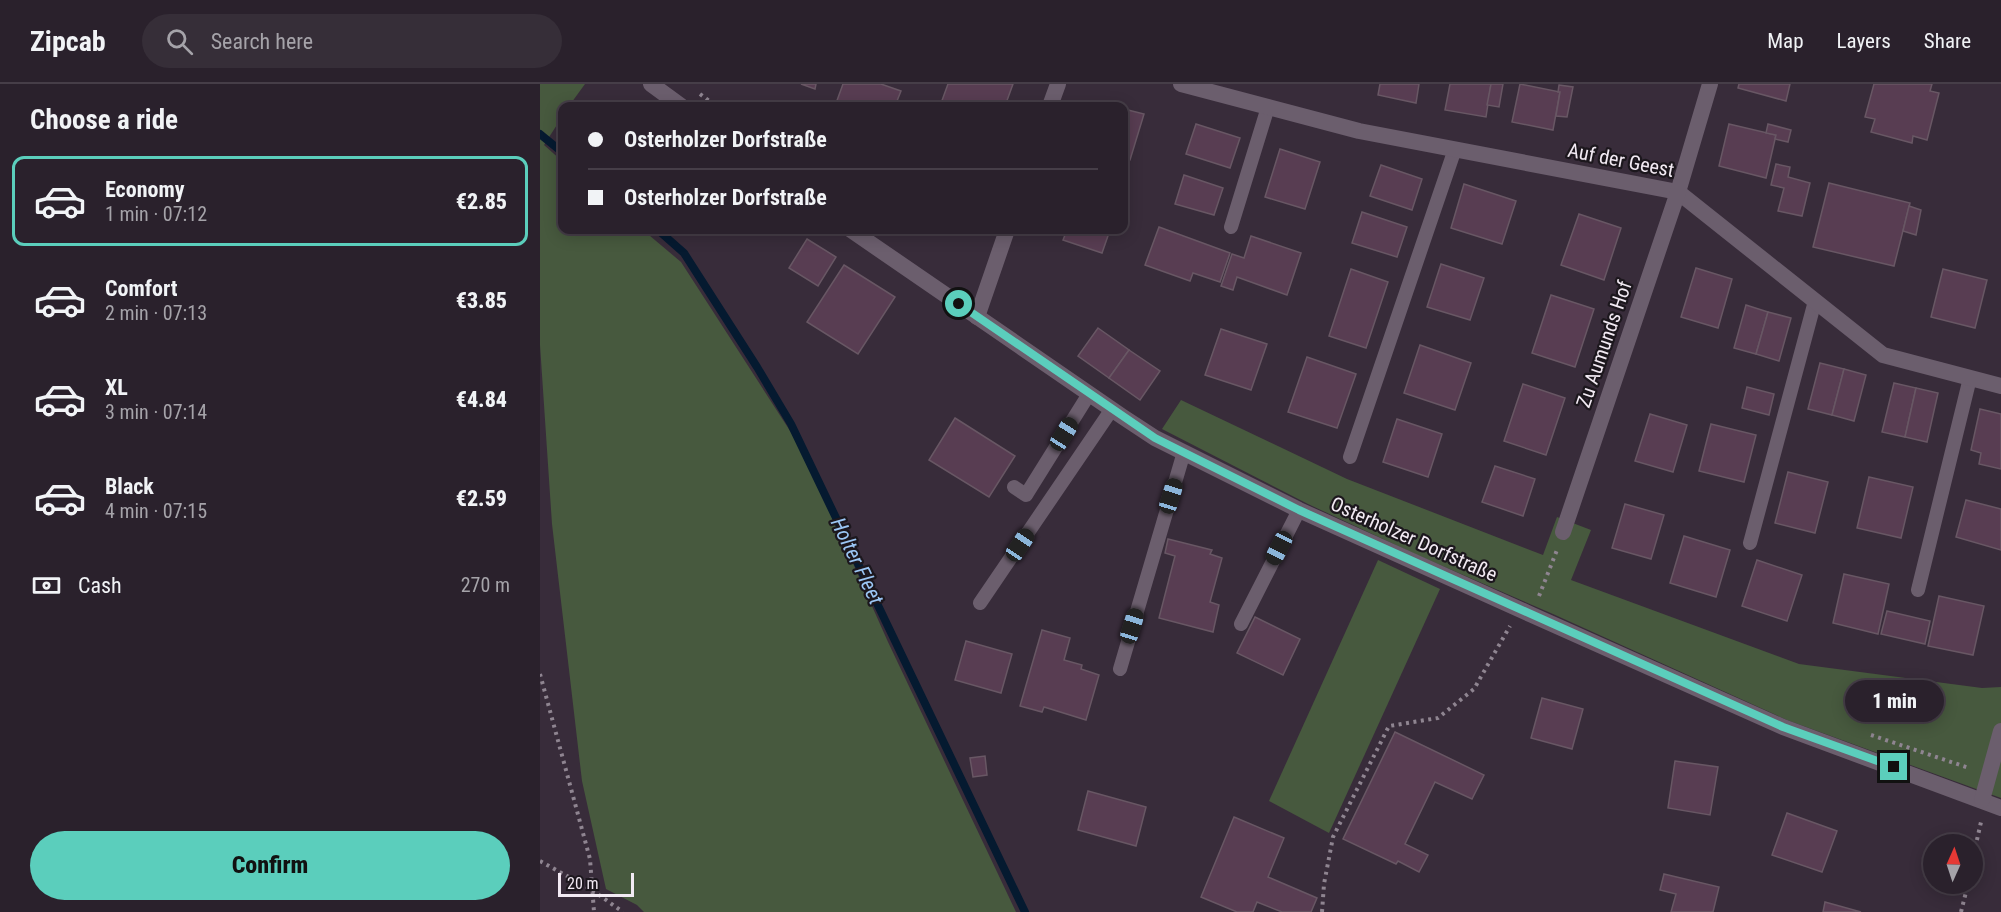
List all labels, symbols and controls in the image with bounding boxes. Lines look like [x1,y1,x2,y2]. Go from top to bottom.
search box [142,14,562,68]
text: Zipcab [30,25,106,58]
icon: search [163,25,196,58]
text: Search here [211,29,313,54]
text: Map [1767,29,1804,53]
text: Layers [1837,29,1891,53]
text: Share [1924,29,1971,53]
text: Choose a ride [30,104,178,136]
text: Osterholzer Dorfstraße [624,127,827,152]
street label: Auf der Geest [1566,138,1676,182]
icon: car [33,174,87,228]
text: Economy [105,177,185,202]
text: Osterholzer Dorfstraße [624,185,827,210]
text: €2.85 [456,189,507,214]
text: 1 min · 07:12 [105,202,207,226]
icon: car [33,273,87,327]
text: Comfort [105,276,178,301]
street label: Zu Aumunds Hof [1571,277,1637,411]
text: €3.85 [456,288,507,313]
route start [945,290,972,317]
text: 2 min · 07:13 [105,301,207,325]
icon: car [33,372,87,426]
text: XL [105,375,128,400]
text: €4.84 [456,387,507,412]
text: 3 min · 07:14 [105,400,207,424]
car [1047,414,1081,454]
icon: car [33,471,87,525]
text: Black [105,474,154,499]
car [1157,476,1185,516]
text: €2.59 [456,486,507,511]
street label: Osterholzer Dorfstraße [1327,491,1501,587]
text: 4 min · 07:15 [105,499,207,523]
water label: Holter Fleet [826,514,889,609]
car [1002,525,1038,565]
car [1263,528,1295,568]
icon: cash [30,569,63,602]
text: Cash [78,573,122,598]
text: 270 m [461,573,510,597]
car [1118,606,1146,646]
callout: 1 min [1844,680,1944,722]
text: 1 min [1872,689,1917,713]
route end [1880,753,1907,780]
button: Confirm [30,831,510,900]
north arrow [1923,834,1983,894]
map controls [1923,834,1983,894]
scale bar [558,870,634,898]
text: 20 m [567,874,599,893]

